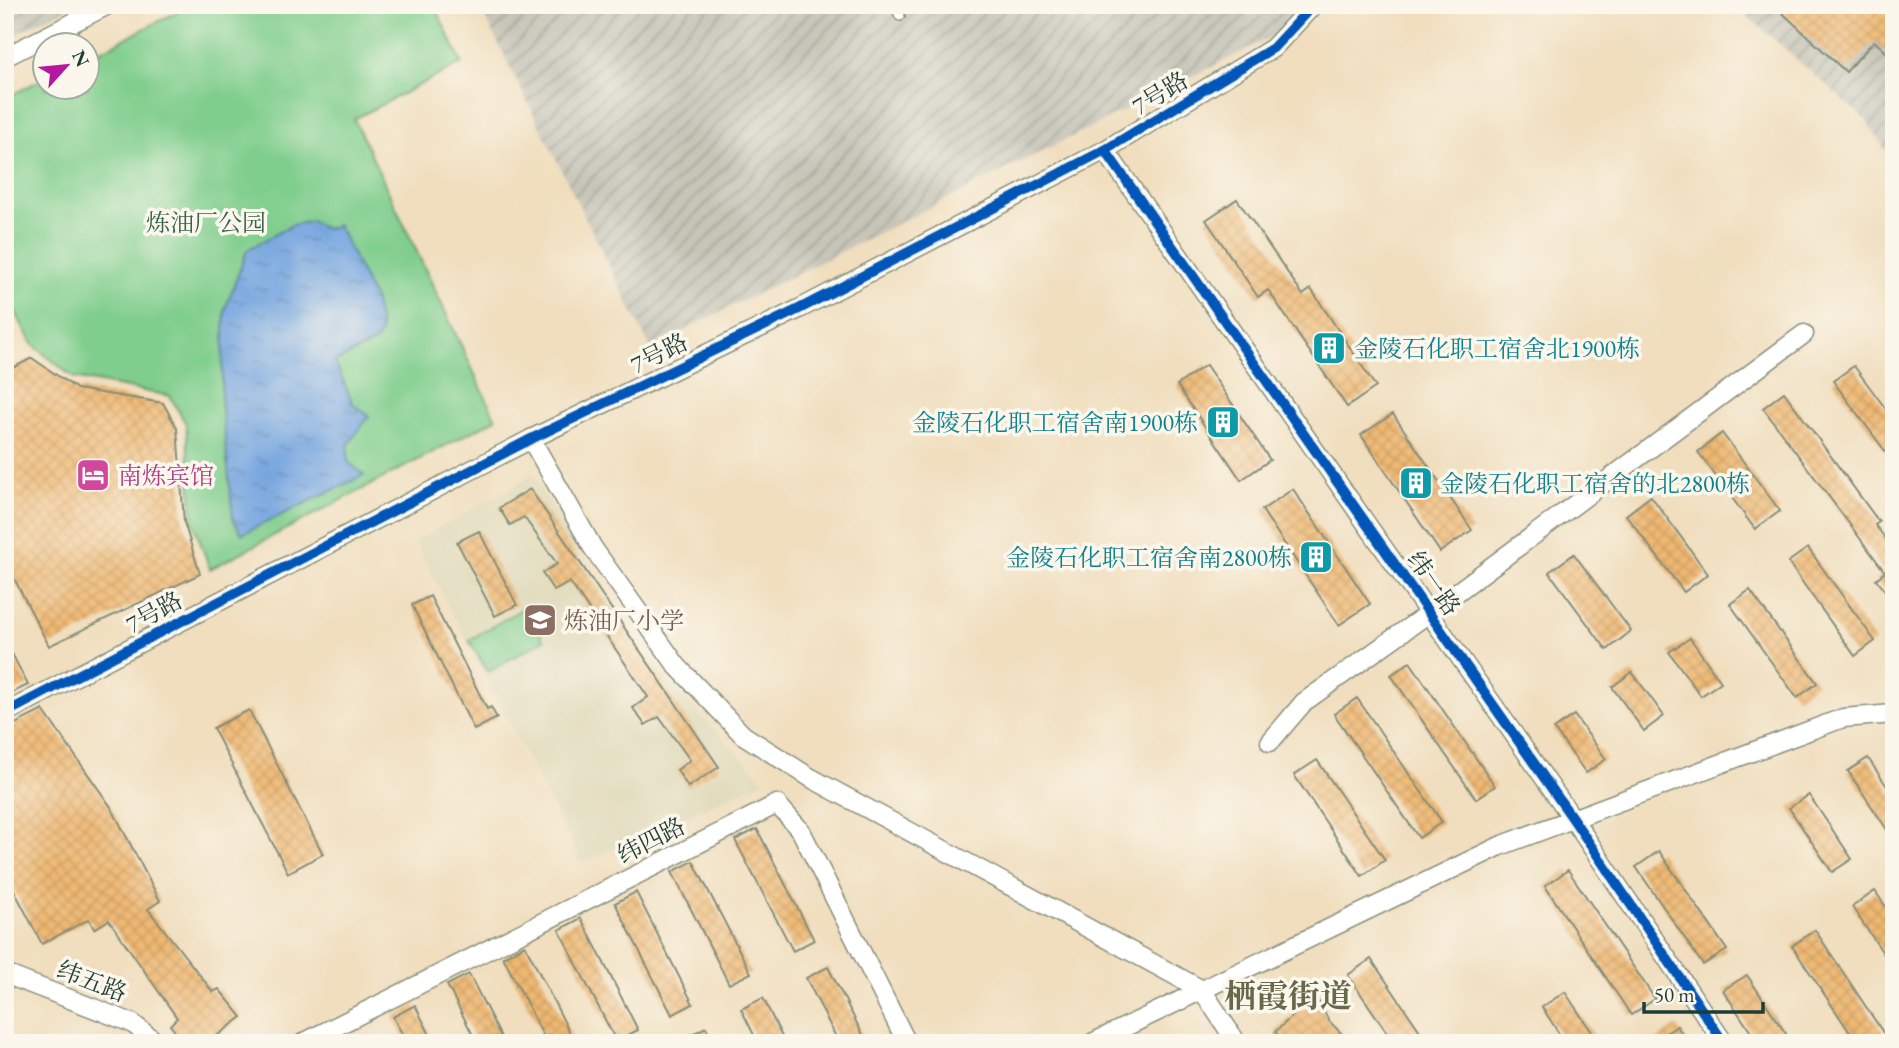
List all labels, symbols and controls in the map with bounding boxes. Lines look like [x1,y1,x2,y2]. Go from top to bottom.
north arrow [32,32,102,102]
text: N [66,46,96,72]
street label: 7号路 [1127,64,1193,122]
park label: 炼油厂公园 [146,207,266,238]
street label: 7号路 [625,326,693,380]
building icon: 金陵石化职工宿舍北1900栋 [1310,329,1348,367]
place label: 金陵石化职工宿舍北1900栋 [1354,333,1640,364]
building icon: 金陵石化职工宿舍南1900栋 [1204,403,1242,441]
place label: 金陵石化职工宿舍南1900栋 [912,407,1198,438]
hotel icon: 南炼宾馆 [74,456,112,494]
place label: 南炼宾馆 [118,460,214,491]
building icon: 金陵石化职工宿舍的北2800栋 [1397,464,1435,502]
place label: 金陵石化职工宿舍的北2800栋 [1440,468,1750,499]
building icon: 金陵石化职工宿舍南2800栋 [1297,538,1335,576]
place label: 金陵石化职工宿舍南2800栋 [1006,542,1292,573]
street label: 纬一路 [1401,545,1467,621]
street label: 7号路 [120,584,188,640]
school or university icon: 炼油厂小学 [521,601,559,639]
place label: 炼油厂小学 [564,605,684,636]
street label: 纬四路 [612,810,690,870]
street label: 纬五路 [53,954,131,1008]
scale bar [1644,971,1762,1015]
district label: 栖霞街道 [1224,975,1352,1017]
text: 50 m [1654,981,1695,1008]

